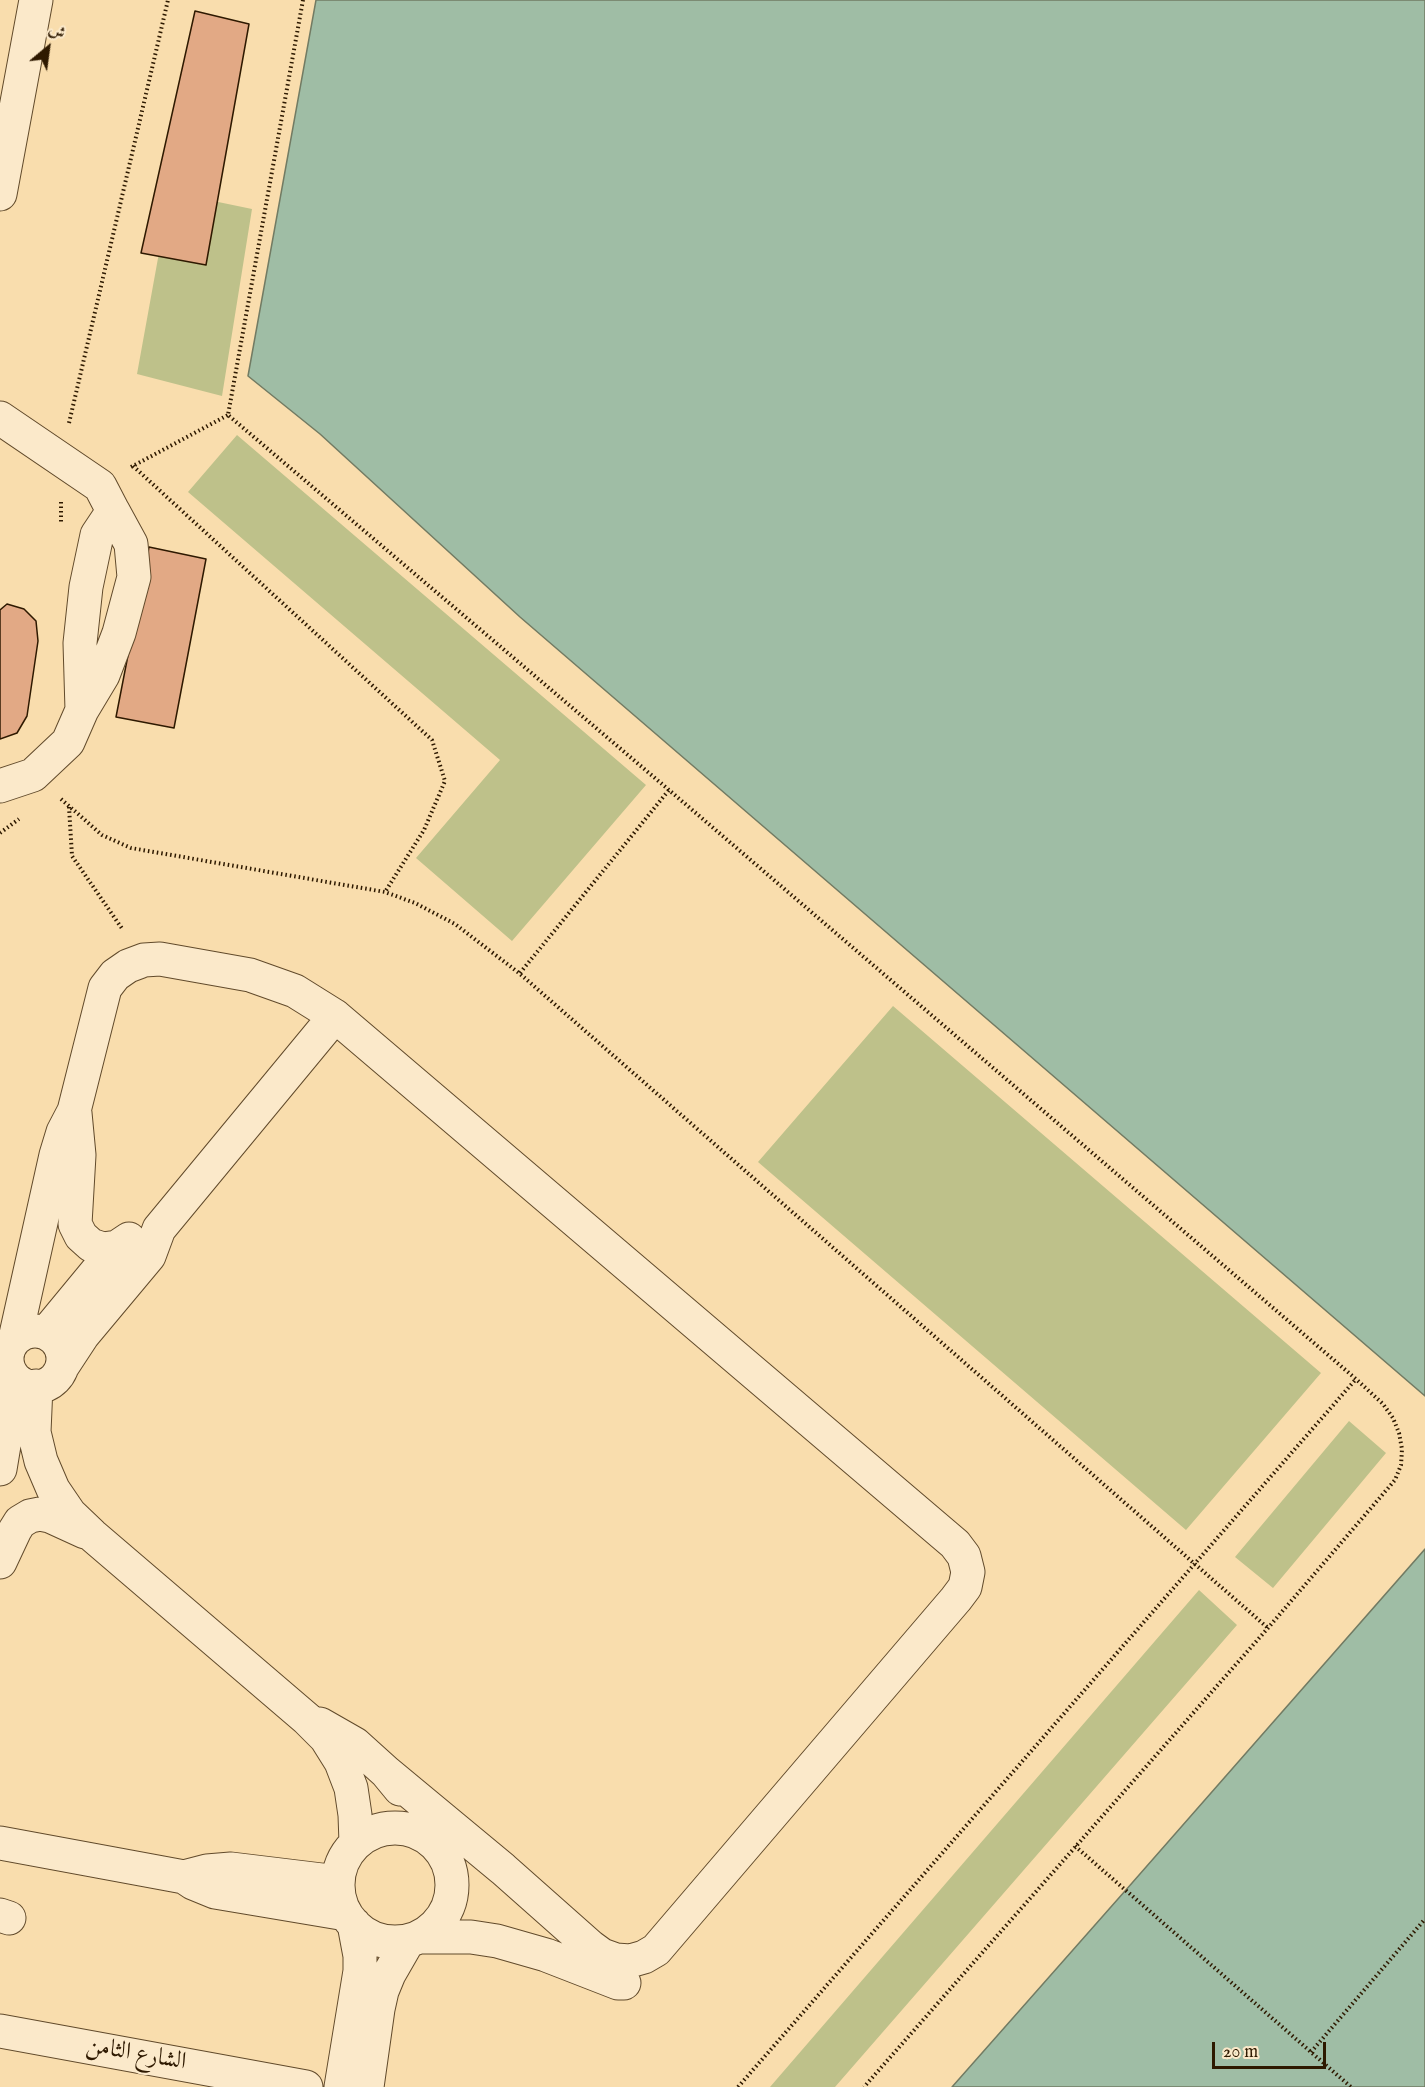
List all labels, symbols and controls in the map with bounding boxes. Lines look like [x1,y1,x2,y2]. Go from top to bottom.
north arrow [18,18,78,78]
text: ش [45,20,69,45]
scale bar [1215,2030,1329,2068]
street label: الشارع الثامن [84,2032,188,2078]
text: 20 m [1223,2041,1258,2064]

